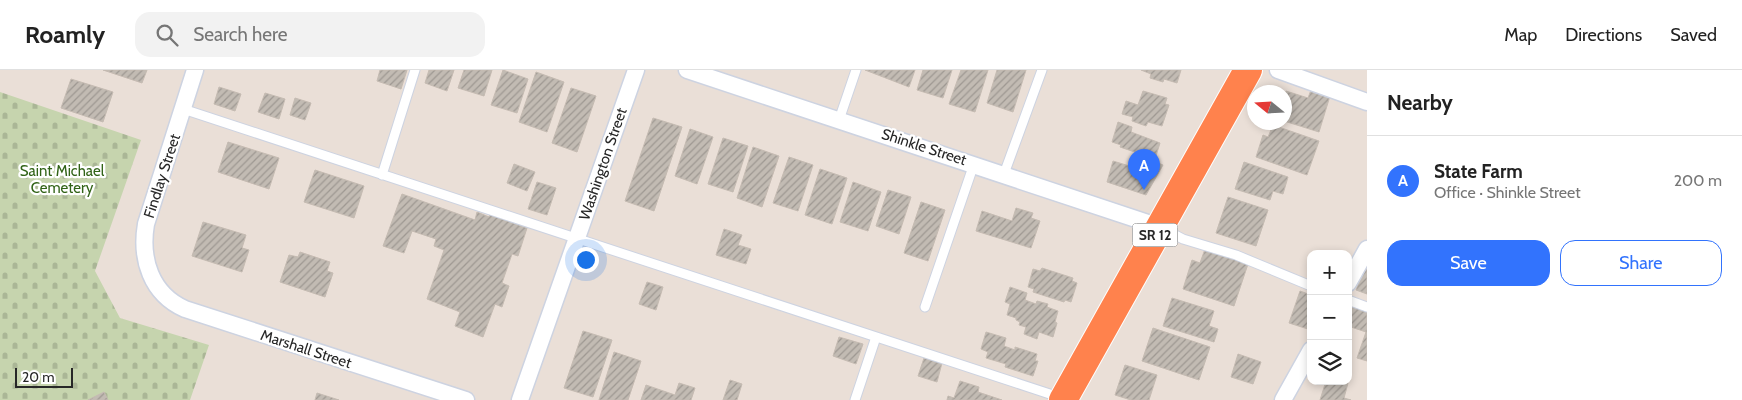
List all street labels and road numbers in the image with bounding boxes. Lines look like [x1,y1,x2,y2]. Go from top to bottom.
street label: Washington Street [575,105,631,223]
street label: Shinkle Street [879,125,969,169]
street label: Findlay Street [140,132,184,220]
road number: SR 12 [1132,224,1178,246]
street label: Marshall Street [258,326,354,372]

